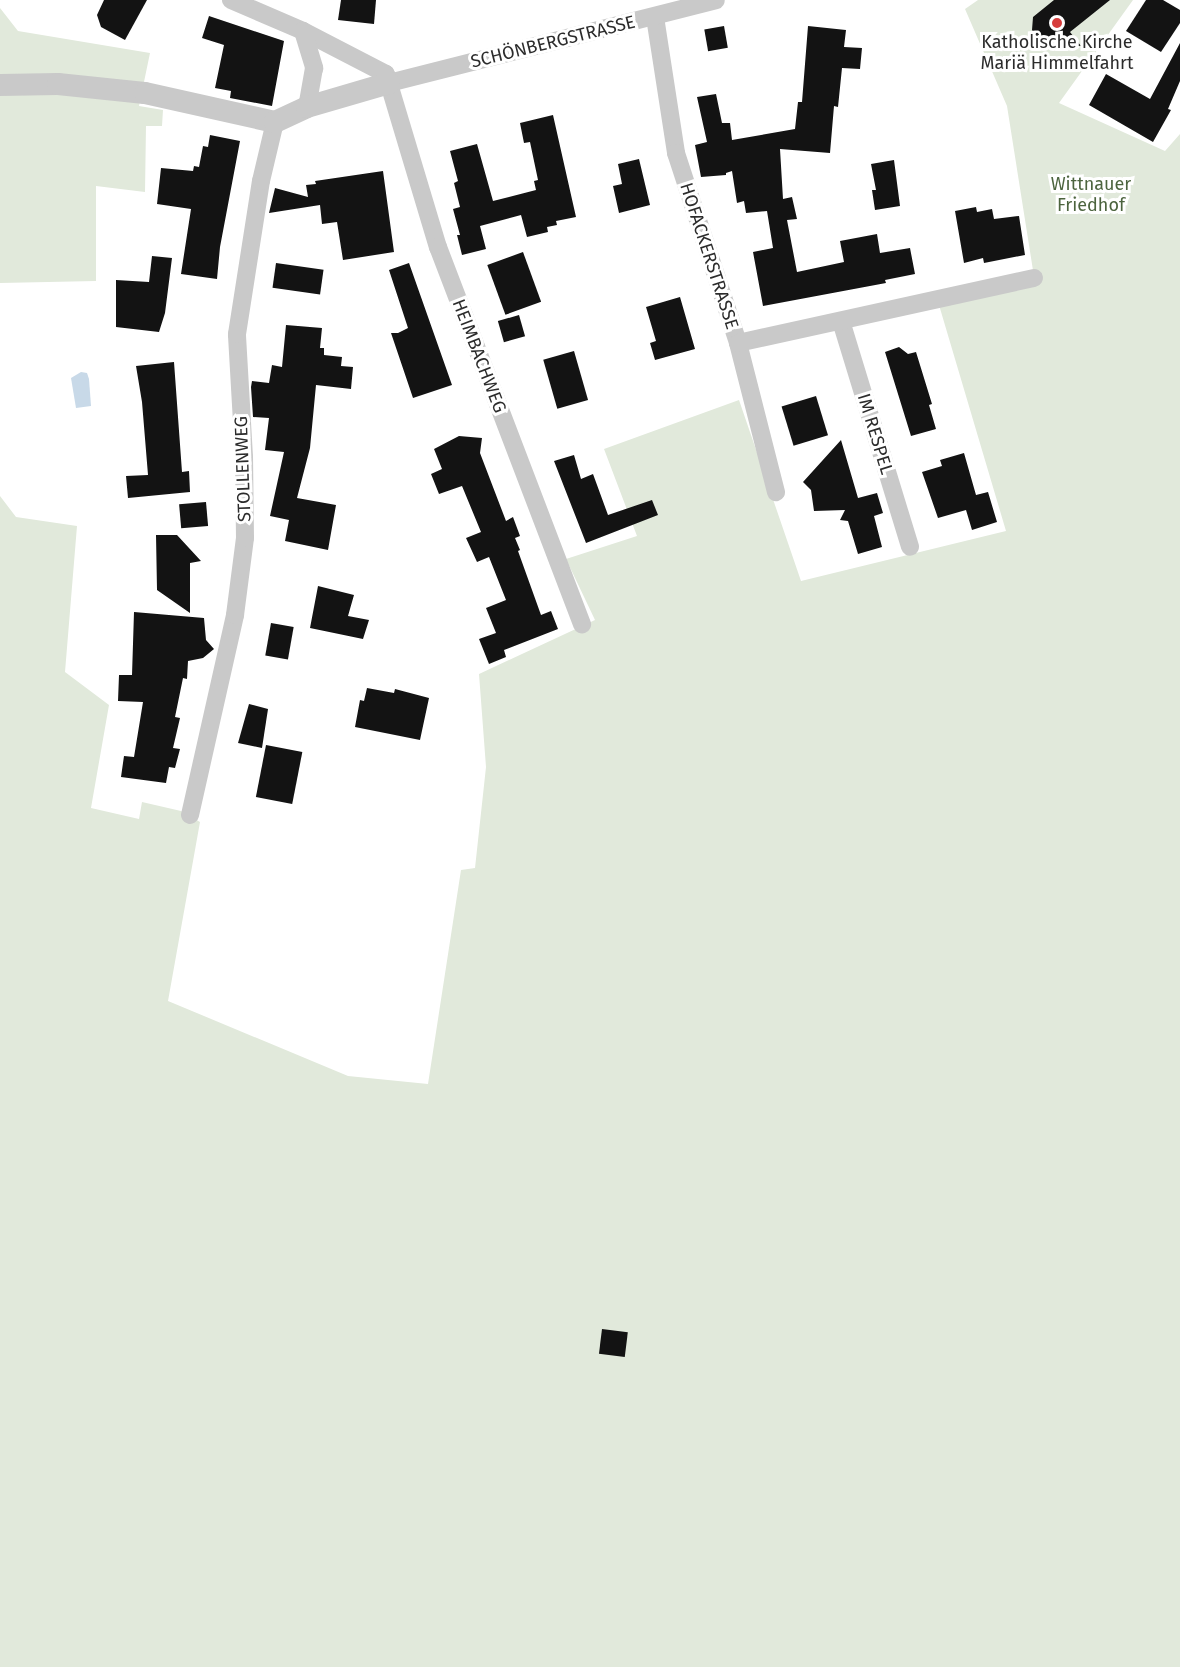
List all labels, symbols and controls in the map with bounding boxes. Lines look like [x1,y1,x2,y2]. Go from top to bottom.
street label: SCHÖNBERGSTRASSE [469,11,637,73]
marker: Katholische Kirche Mariä Himmelfahrt [1050,16,1064,30]
place label: Katholische Kirche Mariä Himmelfahrt [980,32,1134,74]
park label: Wittnauer Friedhof [1051,174,1131,216]
street label: HOFACKERSTRASSE [675,180,743,332]
street label: HEIMBACHWEG [447,296,511,416]
street label: IM RESPEL [852,391,898,477]
street label: STOLLENWEG [230,416,256,522]

